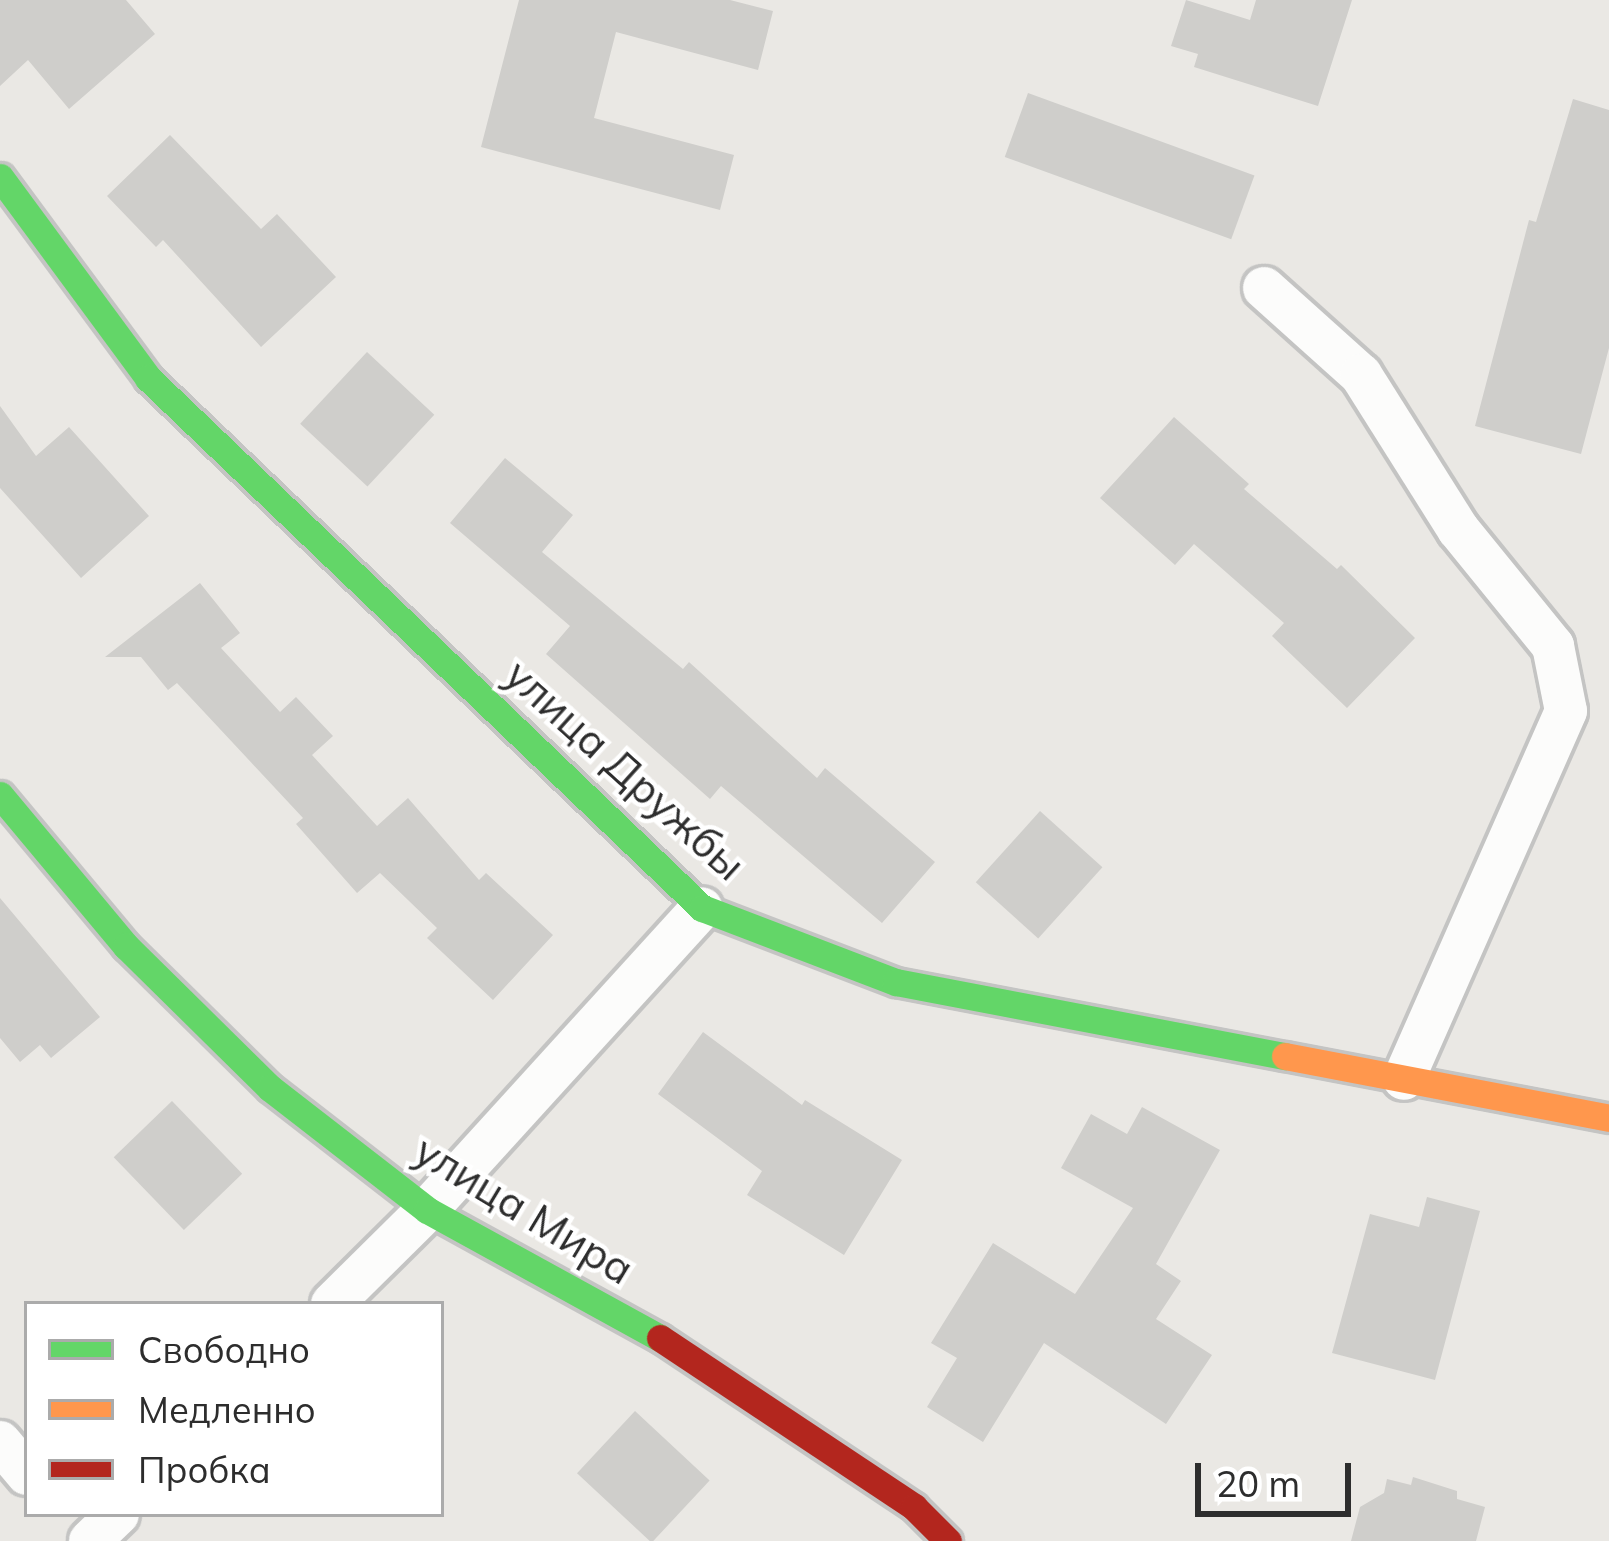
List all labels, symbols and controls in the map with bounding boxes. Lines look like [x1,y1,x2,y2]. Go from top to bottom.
street label: улица Дружбы [495,649,755,891]
street label: улица Мира [406,1125,642,1295]
legend [24,1301,444,1517]
text: Свободно [138,1327,310,1372]
text: Медленно [138,1387,316,1432]
scale bar [1201,1439,1357,1513]
text: Пробка [138,1447,271,1492]
text: 20 m [1216,1461,1300,1506]

